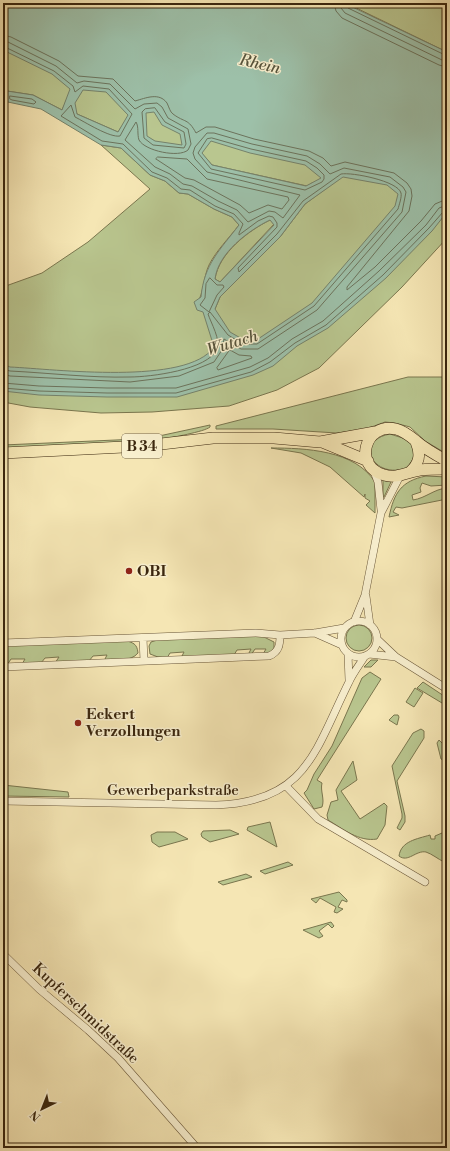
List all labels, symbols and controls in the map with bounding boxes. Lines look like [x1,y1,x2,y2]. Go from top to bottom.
water label: Rhein [236,49,283,79]
water label: Wutach [204,326,260,360]
road number: B 34 [122,434,162,458]
place label: OBI [137,562,167,581]
marker: OBI [124,566,134,576]
place label: Eckert Verzollungen [85,705,181,741]
marker: Eckert Verzollungen [73,718,83,728]
street label: Gewerbeparkstraße [107,781,239,800]
street label: Kupferschmidstraße [28,959,143,1068]
north arrow [22,1089,62,1129]
text: N [28,1107,44,1124]

